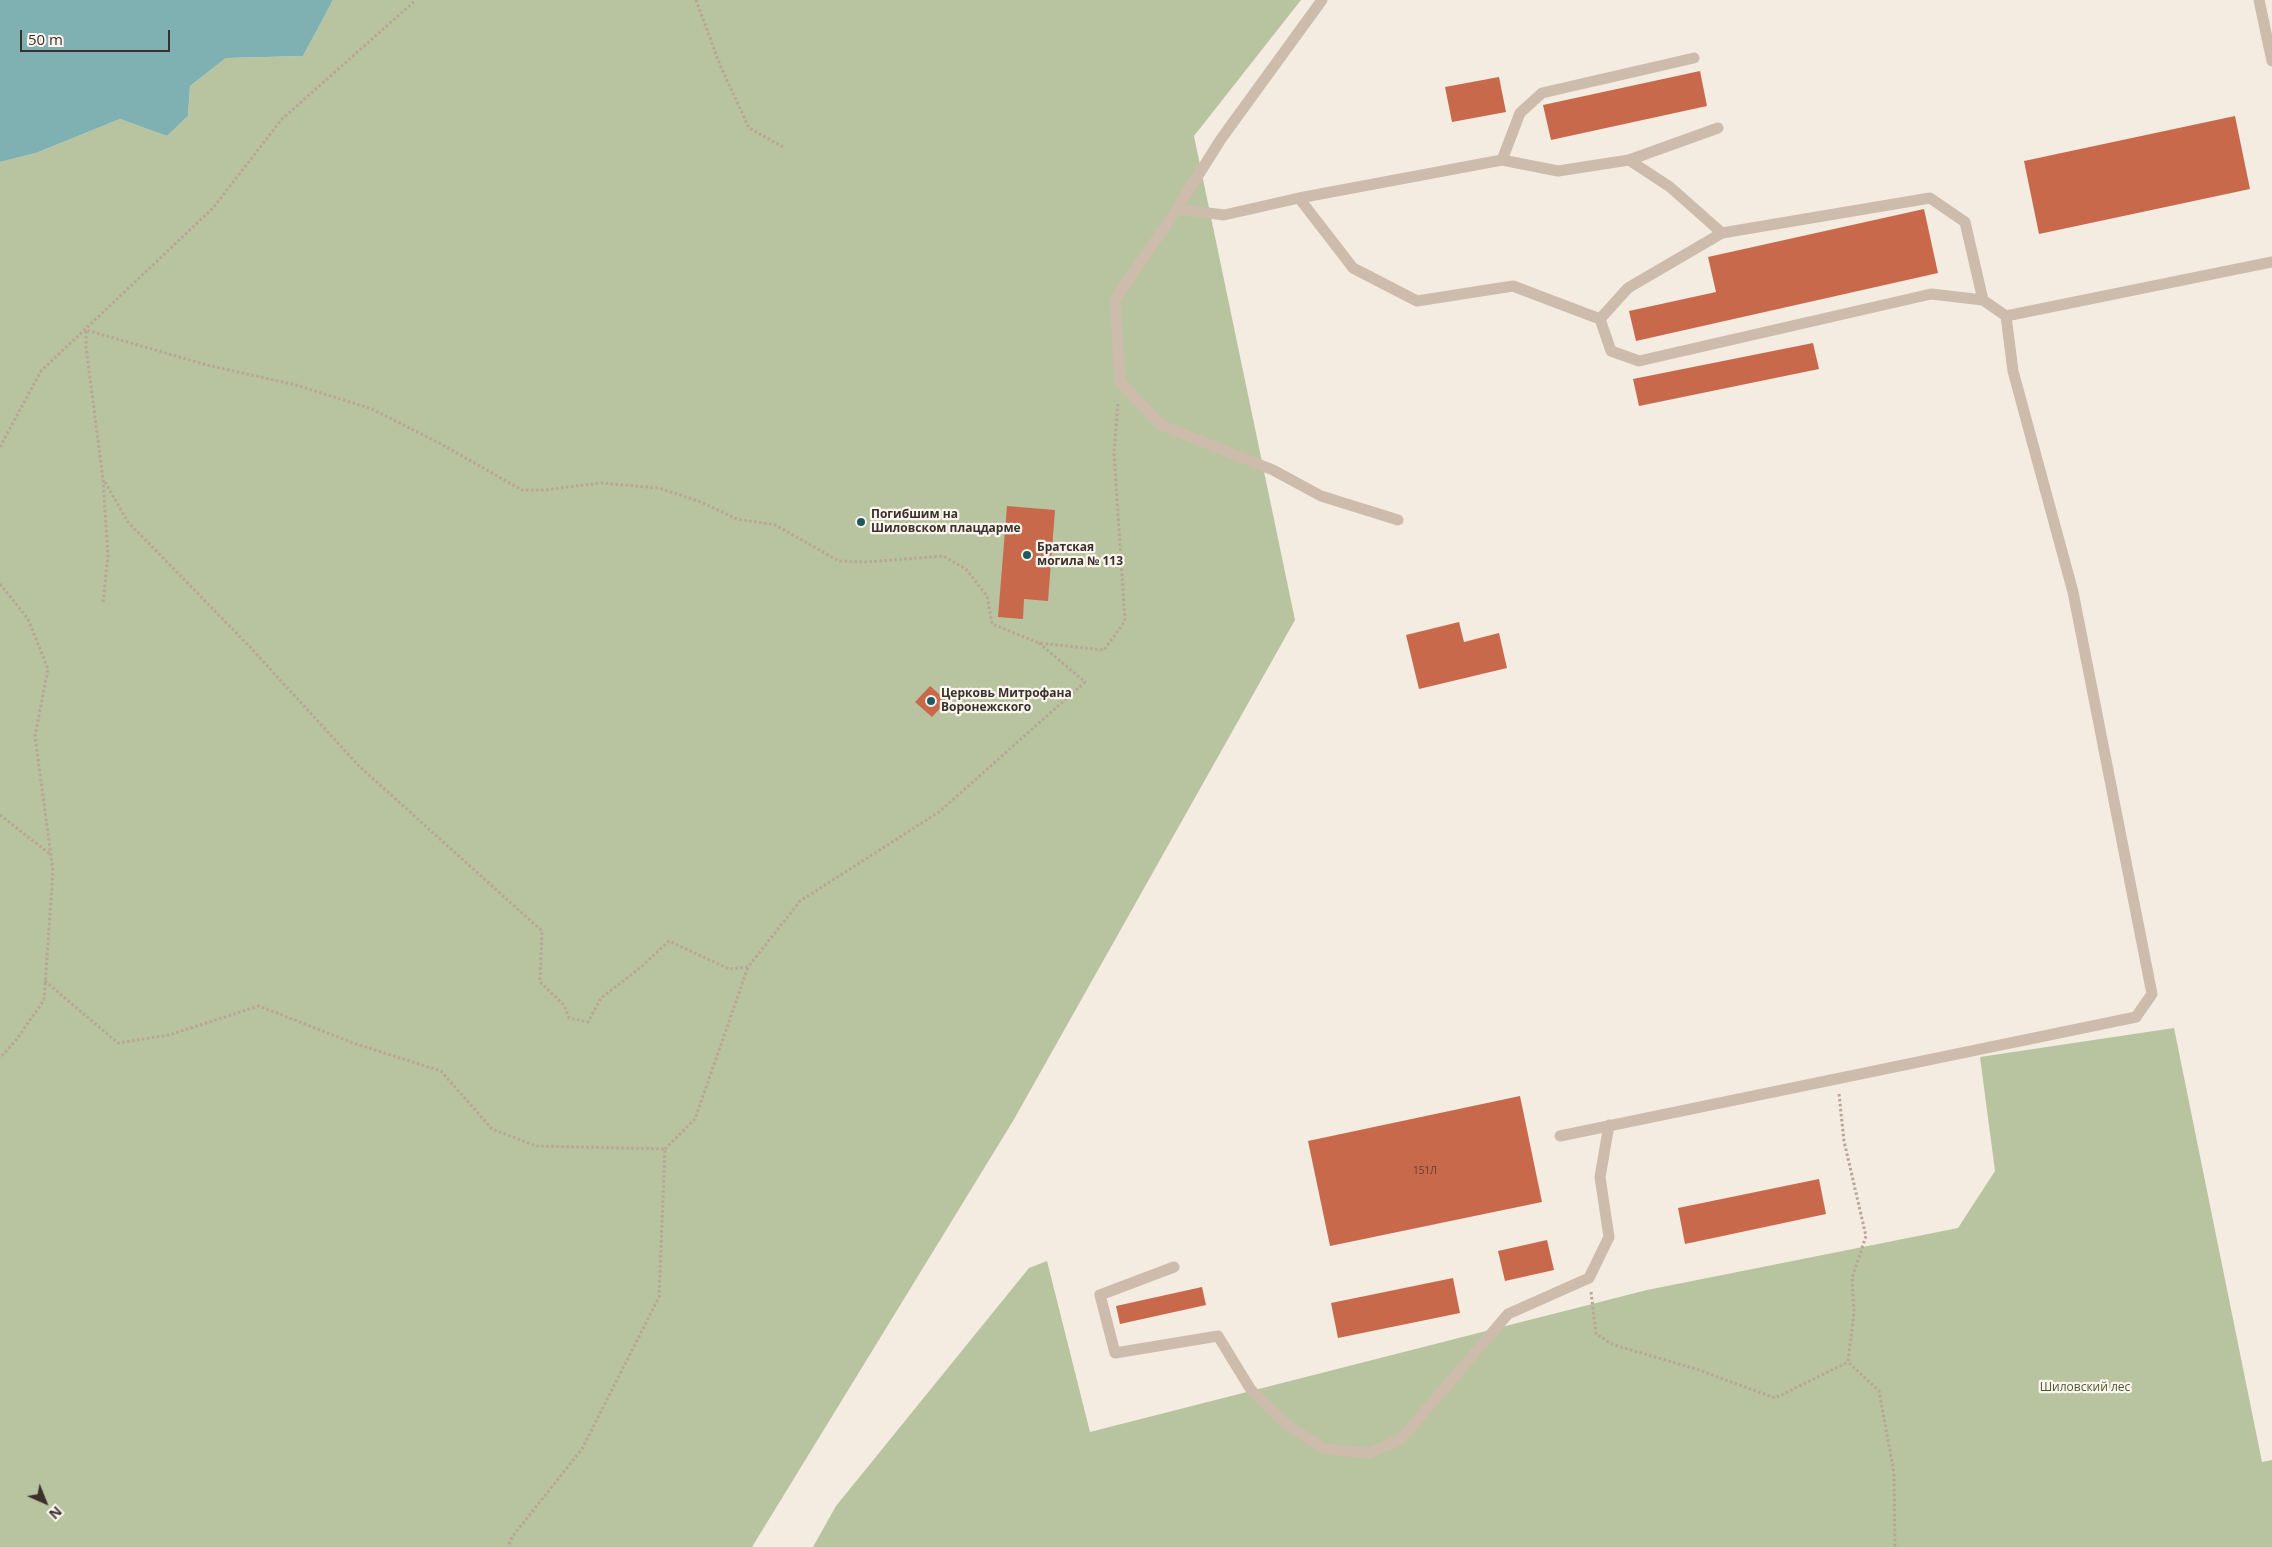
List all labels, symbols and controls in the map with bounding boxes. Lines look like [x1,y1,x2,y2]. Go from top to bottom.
scale bar [22,20,172,52]
text: 50 m [28,29,63,49]
place label: Погибшим на Шиловском плацдарме [871,508,1021,536]
marker: Погибшим на Шиловском плацдарме [855,516,867,528]
place label: Братская могила № 113 [1037,541,1123,569]
marker: Братская могила № 113 [1021,549,1033,561]
place label: Церковь Митрофана Воронежского [941,687,1072,715]
marker: Церковь Митрофана Воронежского [925,695,937,707]
house number: 151Л [1413,1165,1437,1177]
park label: Шиловский лес [2040,1381,2130,1395]
north arrow [20,1477,70,1527]
text: N [45,1502,66,1524]

